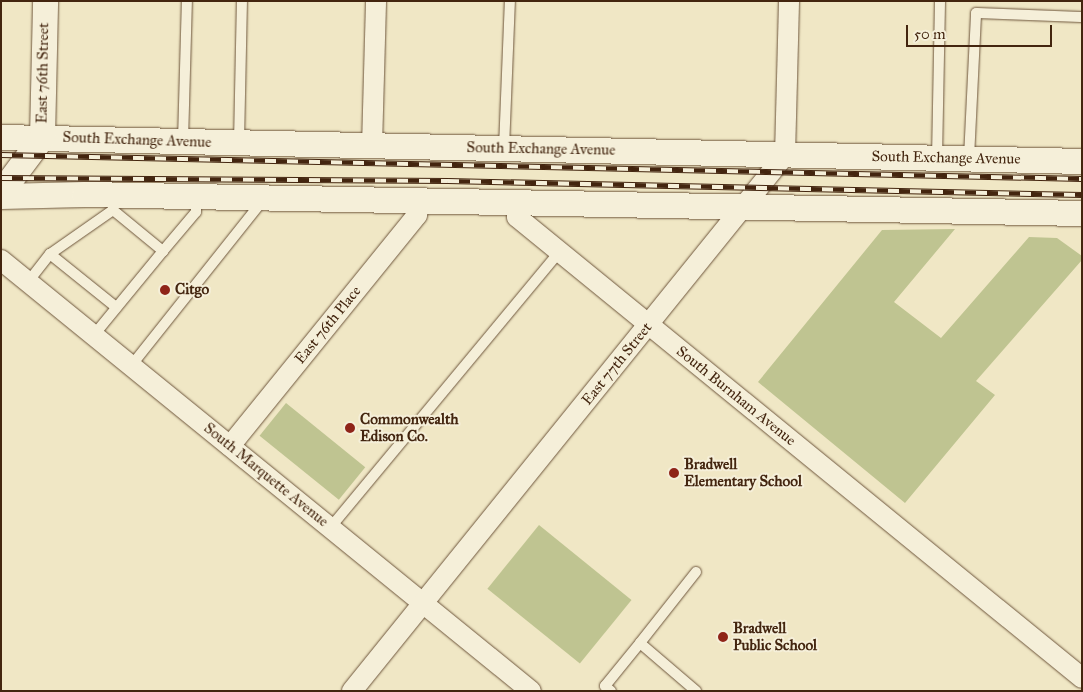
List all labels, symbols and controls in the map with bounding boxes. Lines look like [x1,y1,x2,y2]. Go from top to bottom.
scale bar [908,15,1054,47]
street label: East 76th Street [33,22,53,124]
text: 50 m [914,25,946,43]
street label: South Exchange Avenue [62,128,212,152]
street label: South Exchange Avenue [466,139,616,159]
street label: South Exchange Avenue [871,148,1021,168]
place label: Citgo [175,281,209,299]
street label: East 76th Place [291,282,365,368]
marker: Citgo [159,284,171,296]
street label: East 77th Street [578,319,656,409]
street label: South Burnham Avenue [673,342,799,450]
place label: Commonwealth Edison Co. [360,410,459,445]
street label: South Marquette Avenue [200,419,332,531]
marker: Commonwealth Edison Co. [344,422,356,434]
place label: Bradwell Elementary School [684,455,802,490]
marker: Bradwell Elementary School [668,467,680,479]
place label: Bradwell Public School [733,619,817,654]
marker: Bradwell Public School [717,631,729,643]

